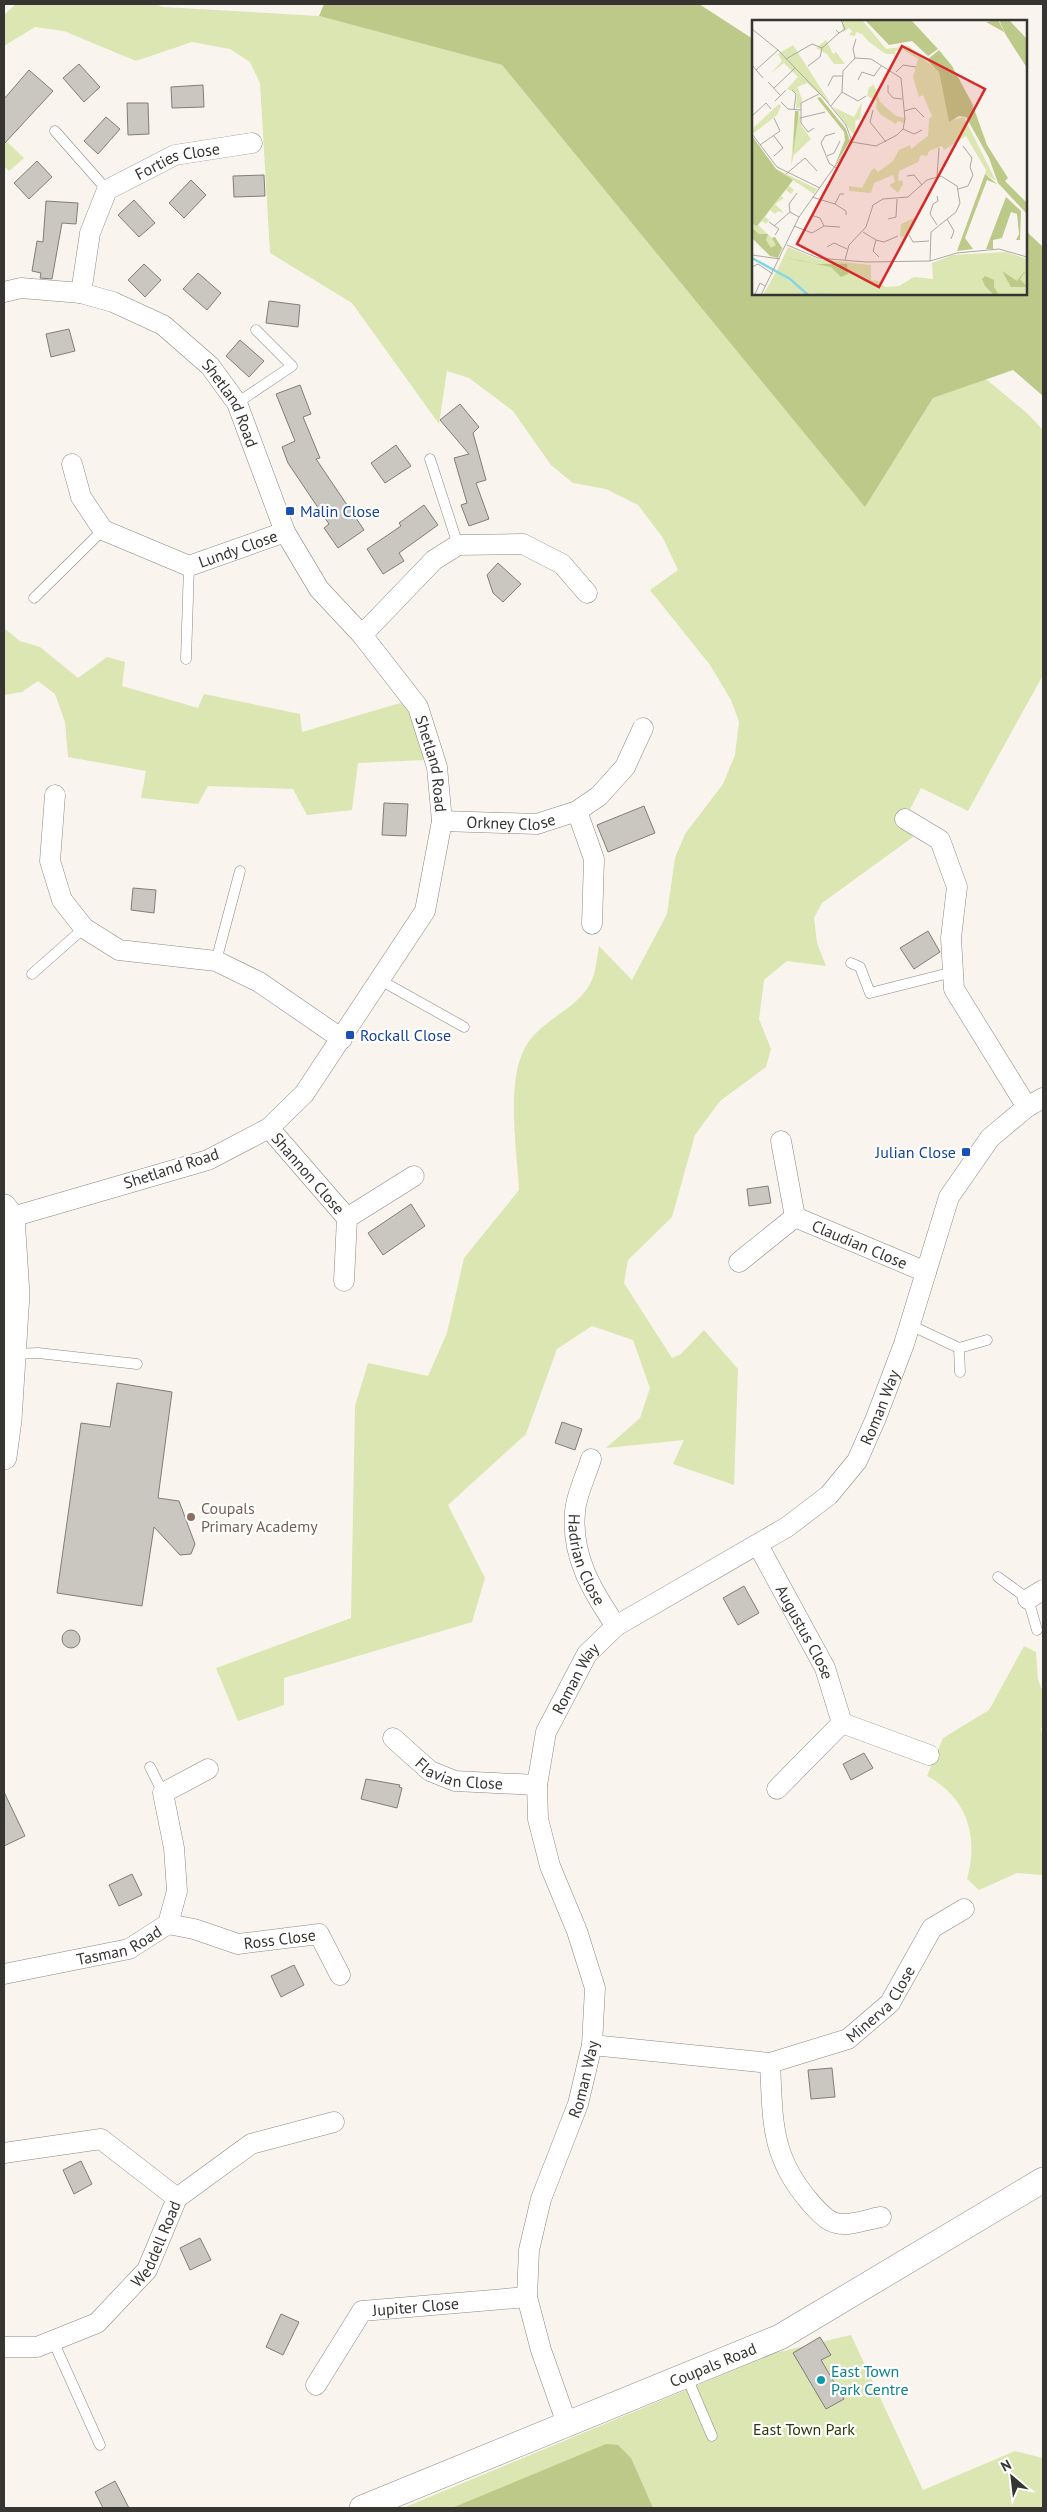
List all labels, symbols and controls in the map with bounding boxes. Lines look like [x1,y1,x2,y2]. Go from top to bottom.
inset map [752,20,1027,295]
street label: Forties Close [131,138,221,184]
street label: Shetland Road [198,354,263,450]
place label: Malin Close [300,501,380,521]
marker: Malin Close [284,505,296,517]
street label: Lundy Close [196,525,280,572]
street label: Shetland Road [411,713,451,813]
street label: Orkney Close [466,809,558,834]
place label: Rockall Close [360,1025,451,1045]
marker: Rockall Close [344,1029,356,1041]
street label: Shannon Close [267,1128,349,1218]
place label: Julian Close [875,1142,956,1162]
street label: Shetland Road [121,1143,221,1193]
marker: Julian Close [960,1146,972,1158]
street label: Claudian Close [809,1215,910,1273]
street label: Roman Way [855,1366,904,1448]
place label: Coupals Primary Academy [201,1498,318,1536]
marker: Coupals Primary Academy [185,1511,197,1523]
street label: Hadrian Close [564,1514,610,1609]
street label: Augustus Close [772,1581,838,1682]
street label: Roman Way [547,1638,603,1717]
street label: Flavian Close [411,1753,504,1793]
street label: Tasman Road [75,1921,165,1969]
street label: Ross Close [243,1924,317,1953]
street label: Minerva Close [842,1962,919,2047]
street label: Roman Way [564,2040,602,2121]
street label: Weddell Road [126,2198,185,2291]
street label: Jupiter Close [371,2293,460,2320]
street label: Coupals Road [666,2338,759,2391]
place label: East Town Park Centre [831,2361,909,2399]
marker: East Town Park Centre [815,2374,827,2386]
park label: East Town Park [753,2419,855,2439]
north arrow [987,2452,1037,2502]
text: N [998,2455,1014,2476]

